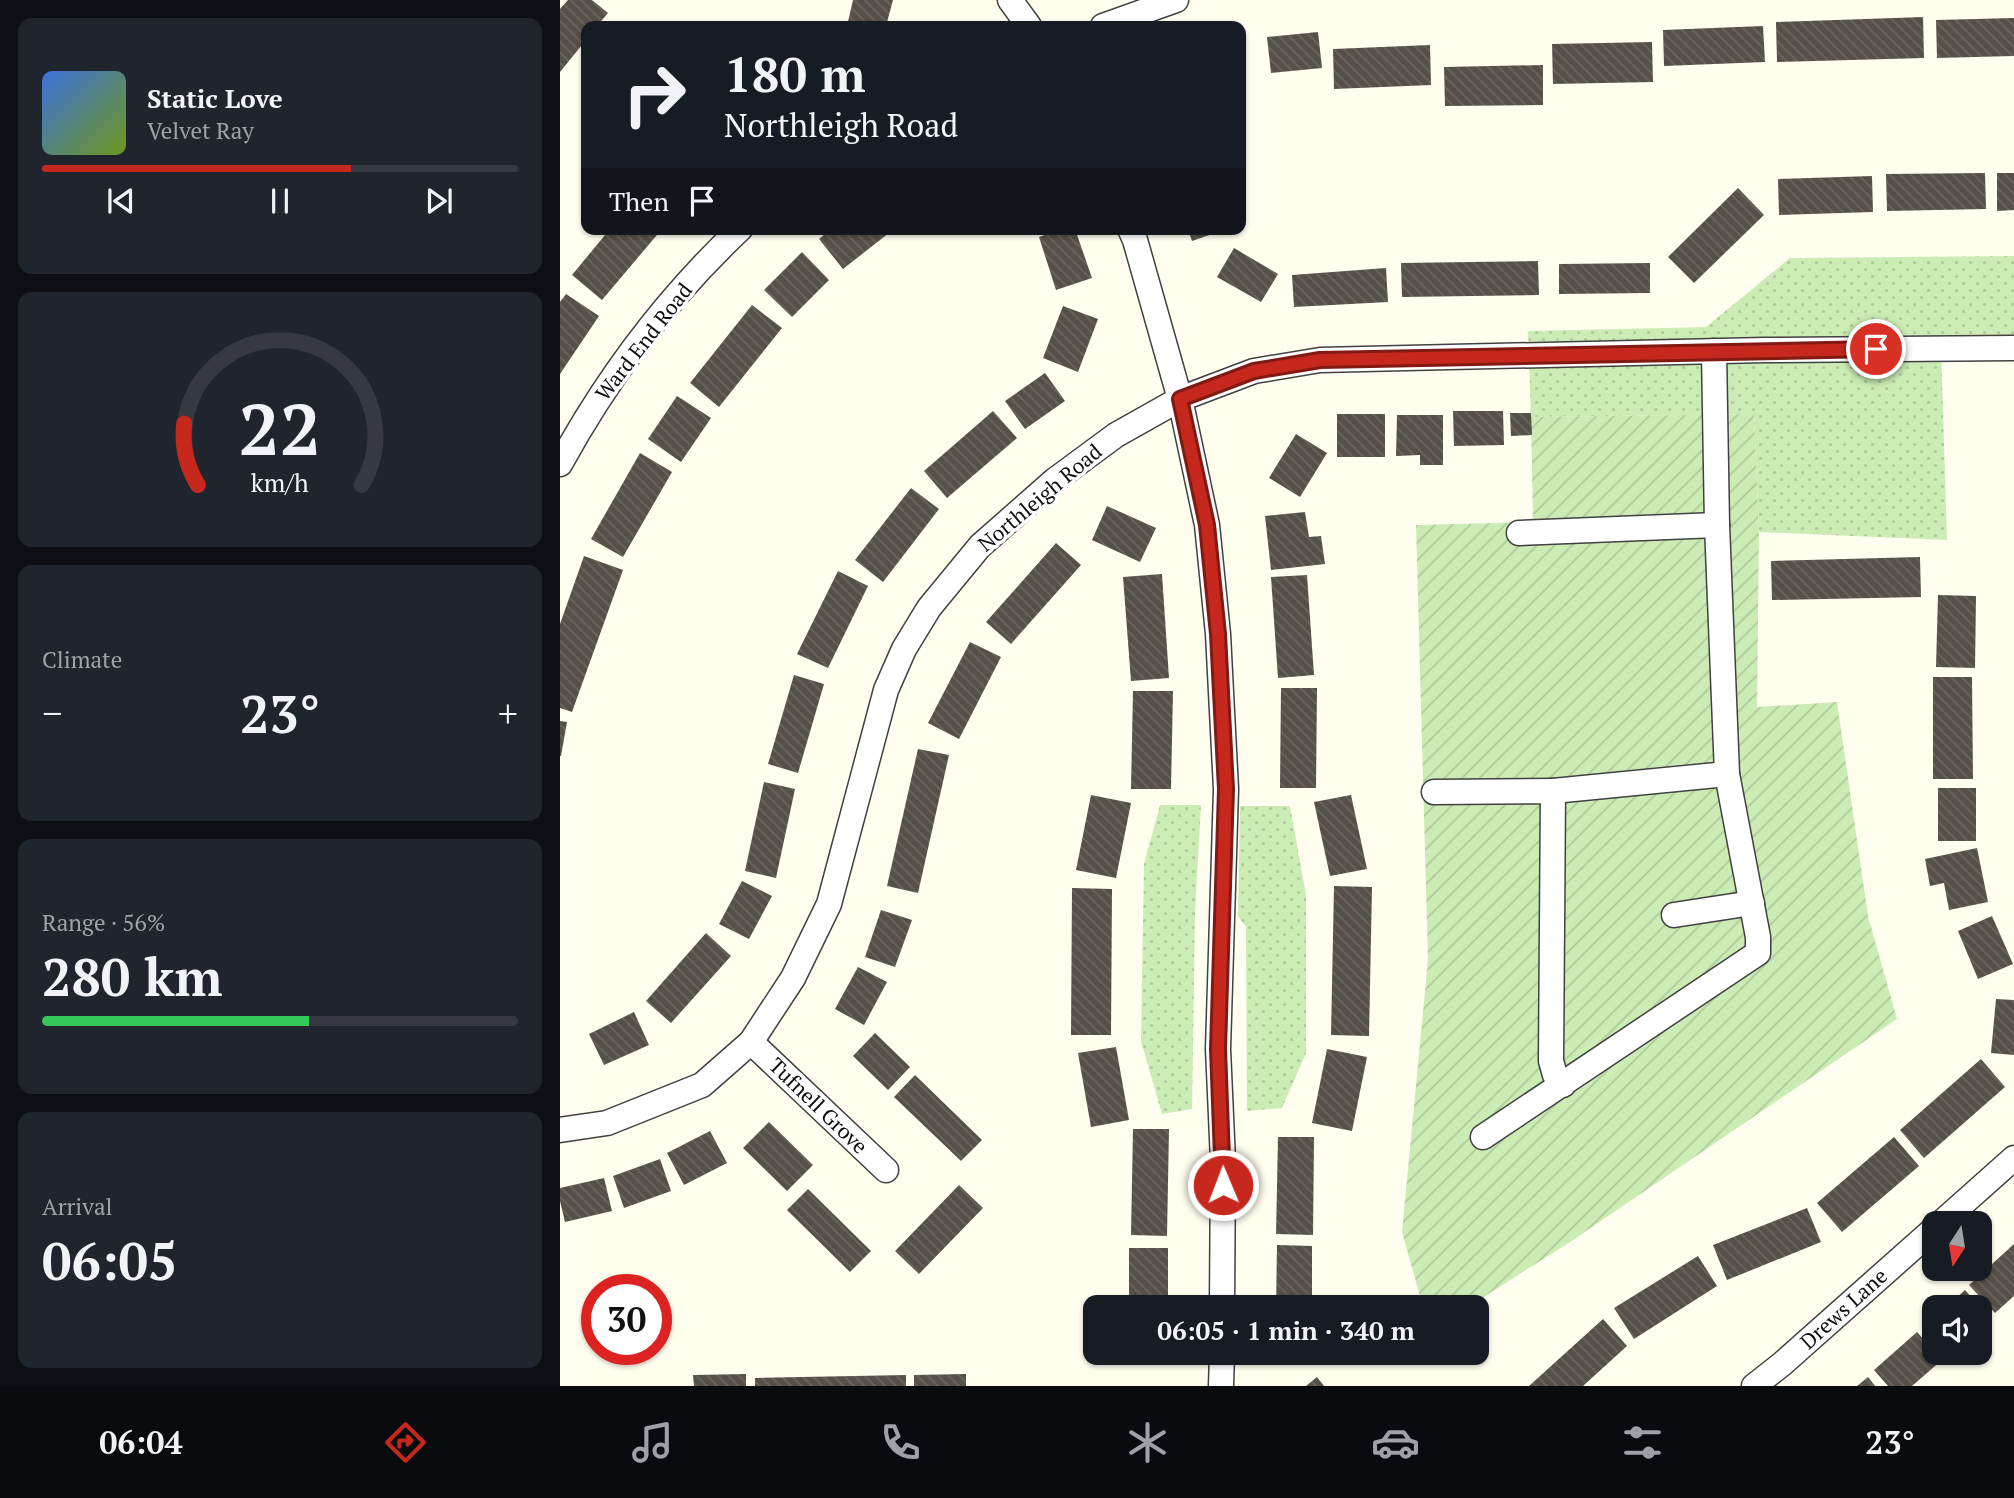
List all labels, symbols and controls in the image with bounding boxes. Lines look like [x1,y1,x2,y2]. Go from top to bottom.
text: 180 m [724,41,866,106]
icon: right [609,49,700,140]
text: Static Love [147,81,283,115]
text: Northleigh Road [724,104,958,146]
text: Velvet Ray [147,115,254,146]
icon: previous [102,182,140,220]
icon: pause [261,182,299,220]
icon: next [420,182,458,220]
icon: arrive [683,182,721,220]
text: Then [609,184,669,218]
street label: Ward End Road [588,277,698,406]
pin [1846,319,1906,379]
icon: arrive [1857,330,1895,368]
text: 22 [239,380,321,477]
street label: Northleigh Road [971,437,1107,557]
text: km/h [251,466,309,499]
text: Climate [42,644,122,675]
text: 23° [240,679,320,748]
text: − [42,688,62,738]
text: + [498,688,518,738]
text: Range · 56% [42,907,165,938]
text: 280 km [42,942,223,1011]
street label: Tufnell Grove [763,1051,874,1159]
position arrow [1186,1148,1260,1222]
text: Arrival [42,1191,113,1222]
north arrow [1922,1211,1992,1281]
map controls [1922,1211,1992,1365]
text: 06:05 [42,1226,177,1295]
street label: Drews Lane [1794,1262,1893,1355]
speed limit sign: 30 [581,1274,672,1365]
button: sound [1922,1295,1992,1365]
text: 06:05 · 1 min · 340 m [1157,1313,1415,1347]
icon: directions [381,1418,430,1467]
icon: music [628,1418,677,1467]
icon: phone [876,1418,925,1467]
icon: climate [1123,1418,1172,1467]
icon: car [1371,1418,1420,1467]
icon: filters [1618,1418,1667,1467]
text: 06:04 [99,1421,183,1463]
text: 23° [1865,1421,1915,1463]

